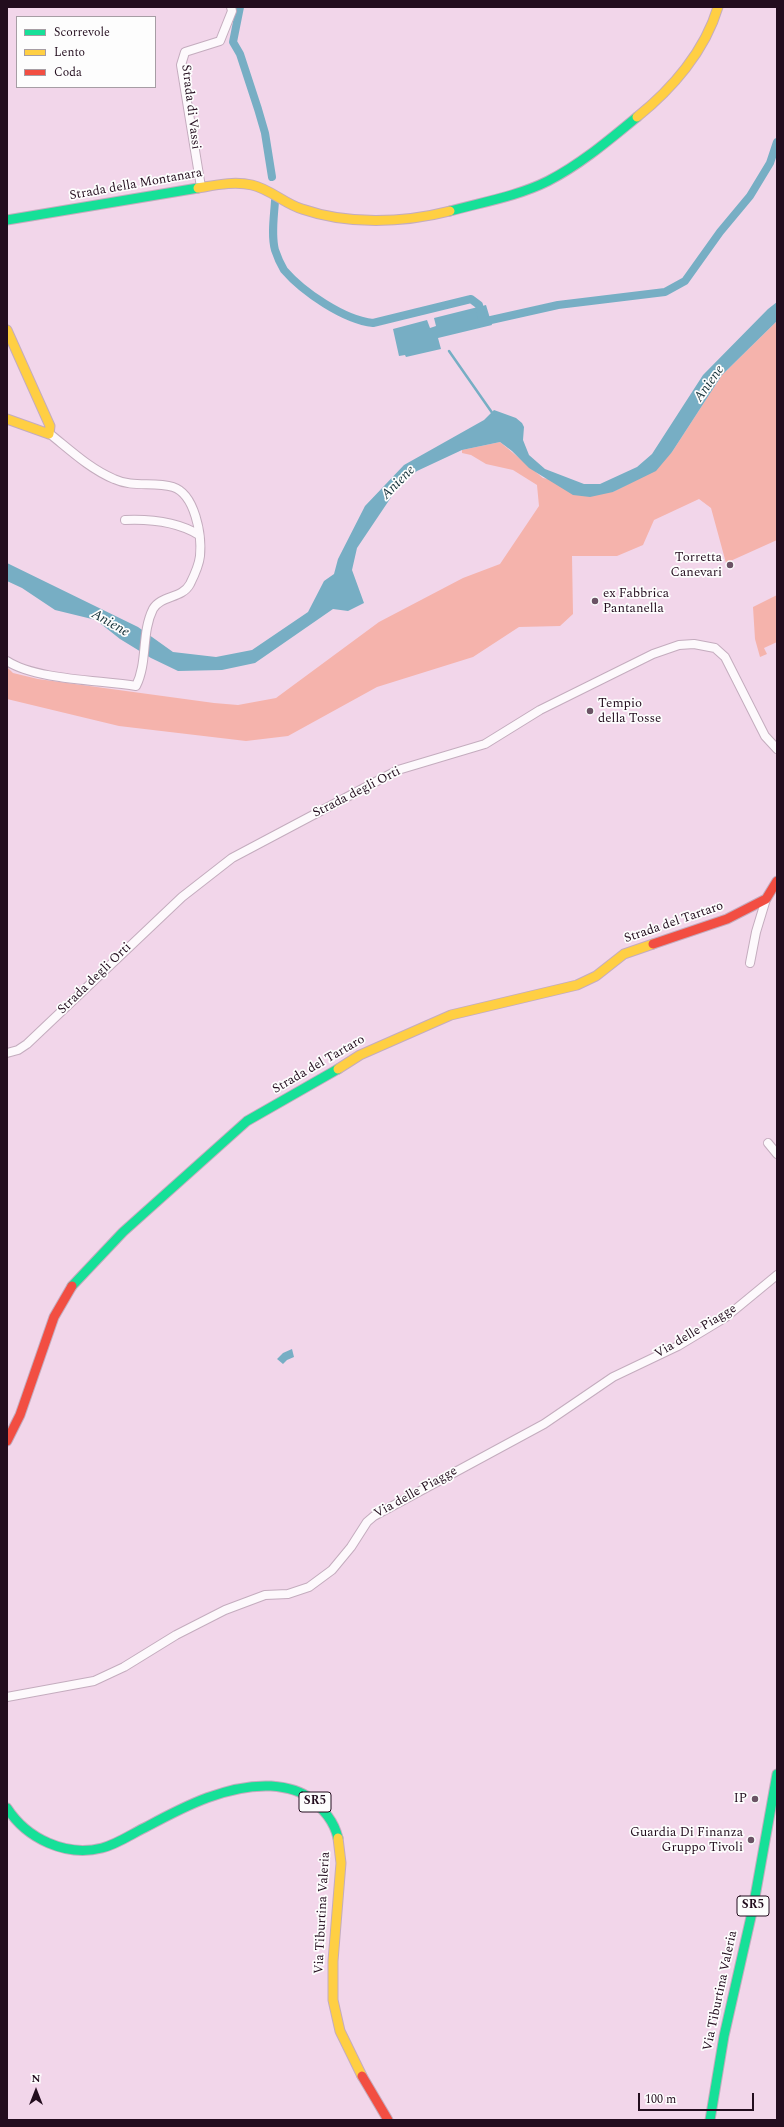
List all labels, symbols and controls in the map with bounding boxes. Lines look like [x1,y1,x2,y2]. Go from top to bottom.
legend [16,16,156,88]
text: Scorrevole [54,23,110,42]
text: Lento [54,43,85,62]
text: Coda [54,63,82,82]
street label: Strada di Vassi [177,64,203,150]
street label: Strada della Montanara [68,166,204,204]
water label: Aniene [691,363,729,405]
water label: Aniene [379,463,419,503]
place label: Torretta Canevari [671,550,722,581]
marker: Torretta Canevari [725,560,735,570]
place label: ex Fabbrica Pantanella [603,586,669,617]
marker: ex Fabbrica Pantanella [590,596,600,606]
water label: Aniene [88,607,132,641]
place label: Tempio della Tosse [598,696,661,727]
marker: Tempio della Tosse [585,706,595,716]
street label: Strada degli Orti [311,764,403,822]
street label: Strada del Tartaro [622,899,726,947]
street label: Strada degli Orti [55,940,135,1018]
street label: Strada del Tartaro [270,1032,368,1098]
street label: Via delle Piagge [652,1301,740,1363]
street label: Via delle Piagge [372,1464,460,1522]
place label: IP [734,1791,747,1807]
road number: SR5 [299,1792,331,1812]
marker: IP [750,1794,760,1804]
place label: Guardia Di Finanza Gruppo Tivoli [630,1825,743,1856]
marker: Guardia Di Finanza Gruppo Tivoli [746,1835,756,1845]
street label: Via Tiburtina Valeria [312,1851,334,1975]
road number: SR5 [737,1896,769,1916]
street label: Via Tiburtina Valeria [701,1929,741,2053]
text: N [32,2070,40,2087]
north arrow [16,2071,56,2111]
scale bar [640,2085,756,2111]
text: 100 m [645,2090,676,2109]

